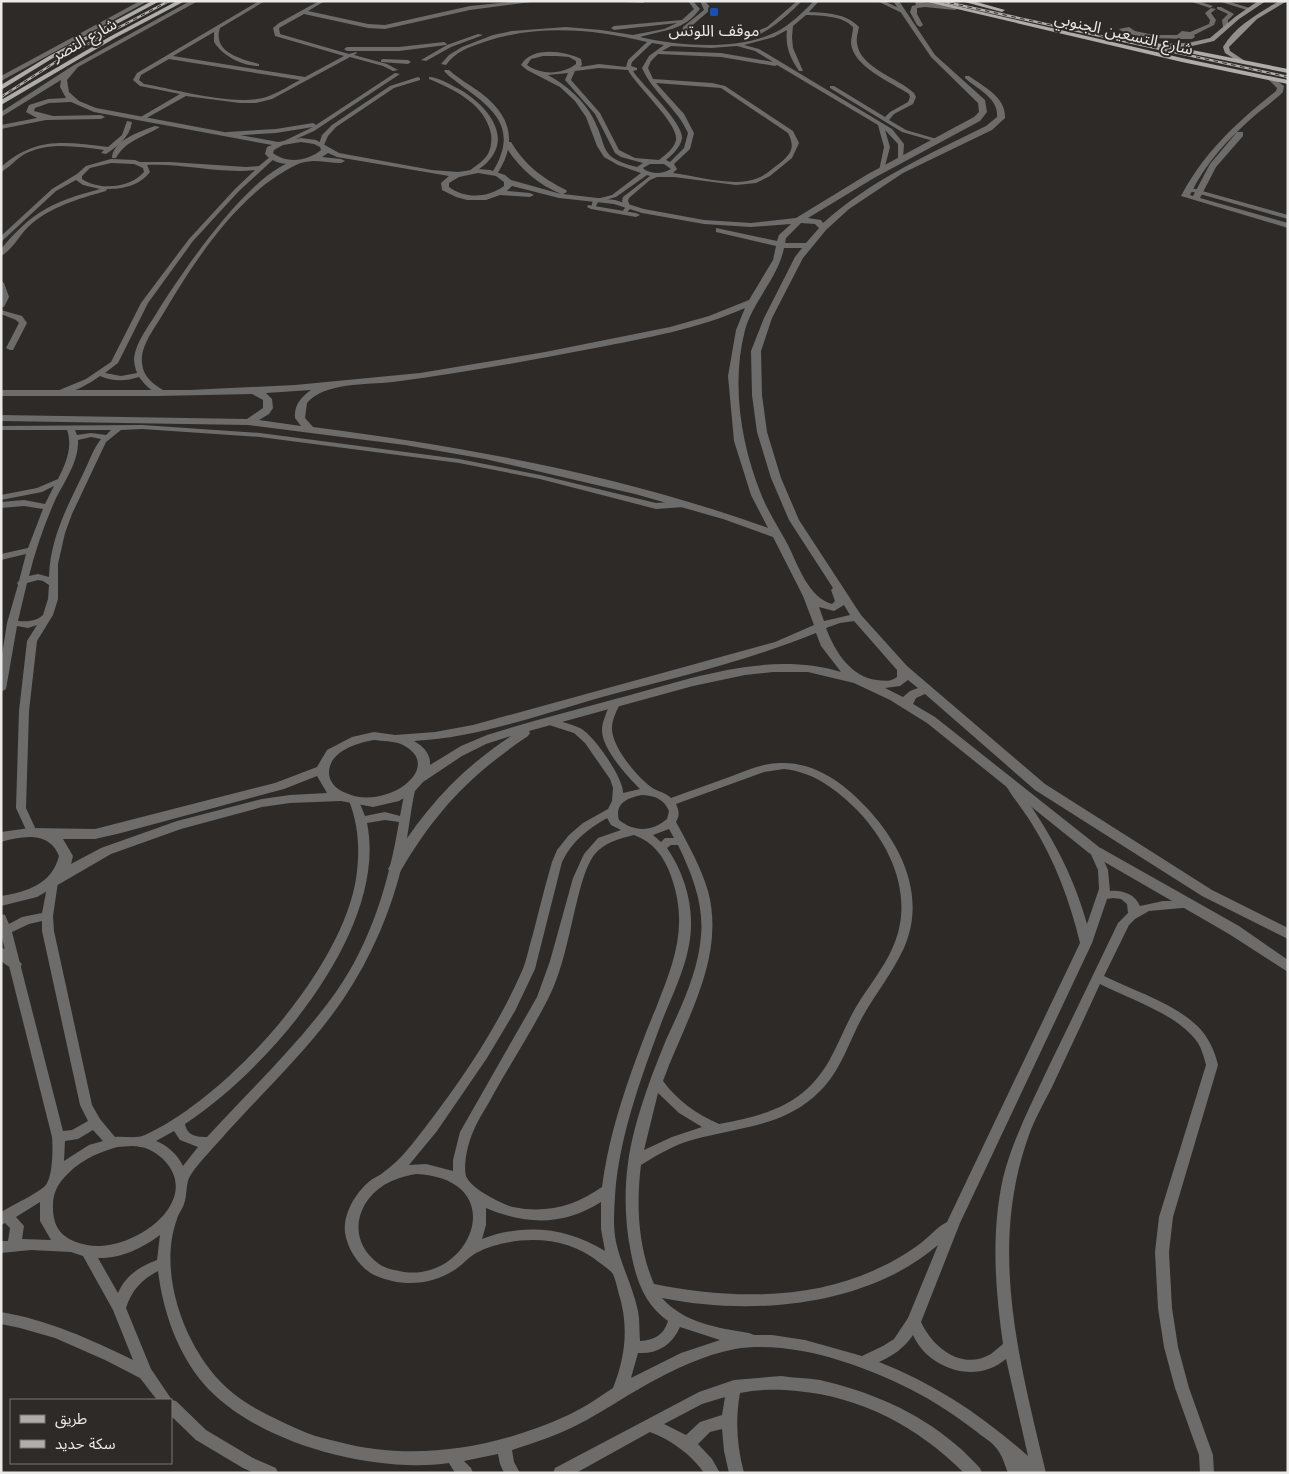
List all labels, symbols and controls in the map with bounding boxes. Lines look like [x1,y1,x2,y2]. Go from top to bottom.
marker: موقف اللوتس [708,6,720,18]
street label: شارع التسعين الجنوبي [1052,6,1195,62]
street label: شارع النصر [47,12,121,68]
place label: موقف اللوتس [669,19,759,42]
legend [10,1399,172,1464]
text: طريق [55,1408,87,1430]
text: سكة حديد [55,1433,116,1455]

